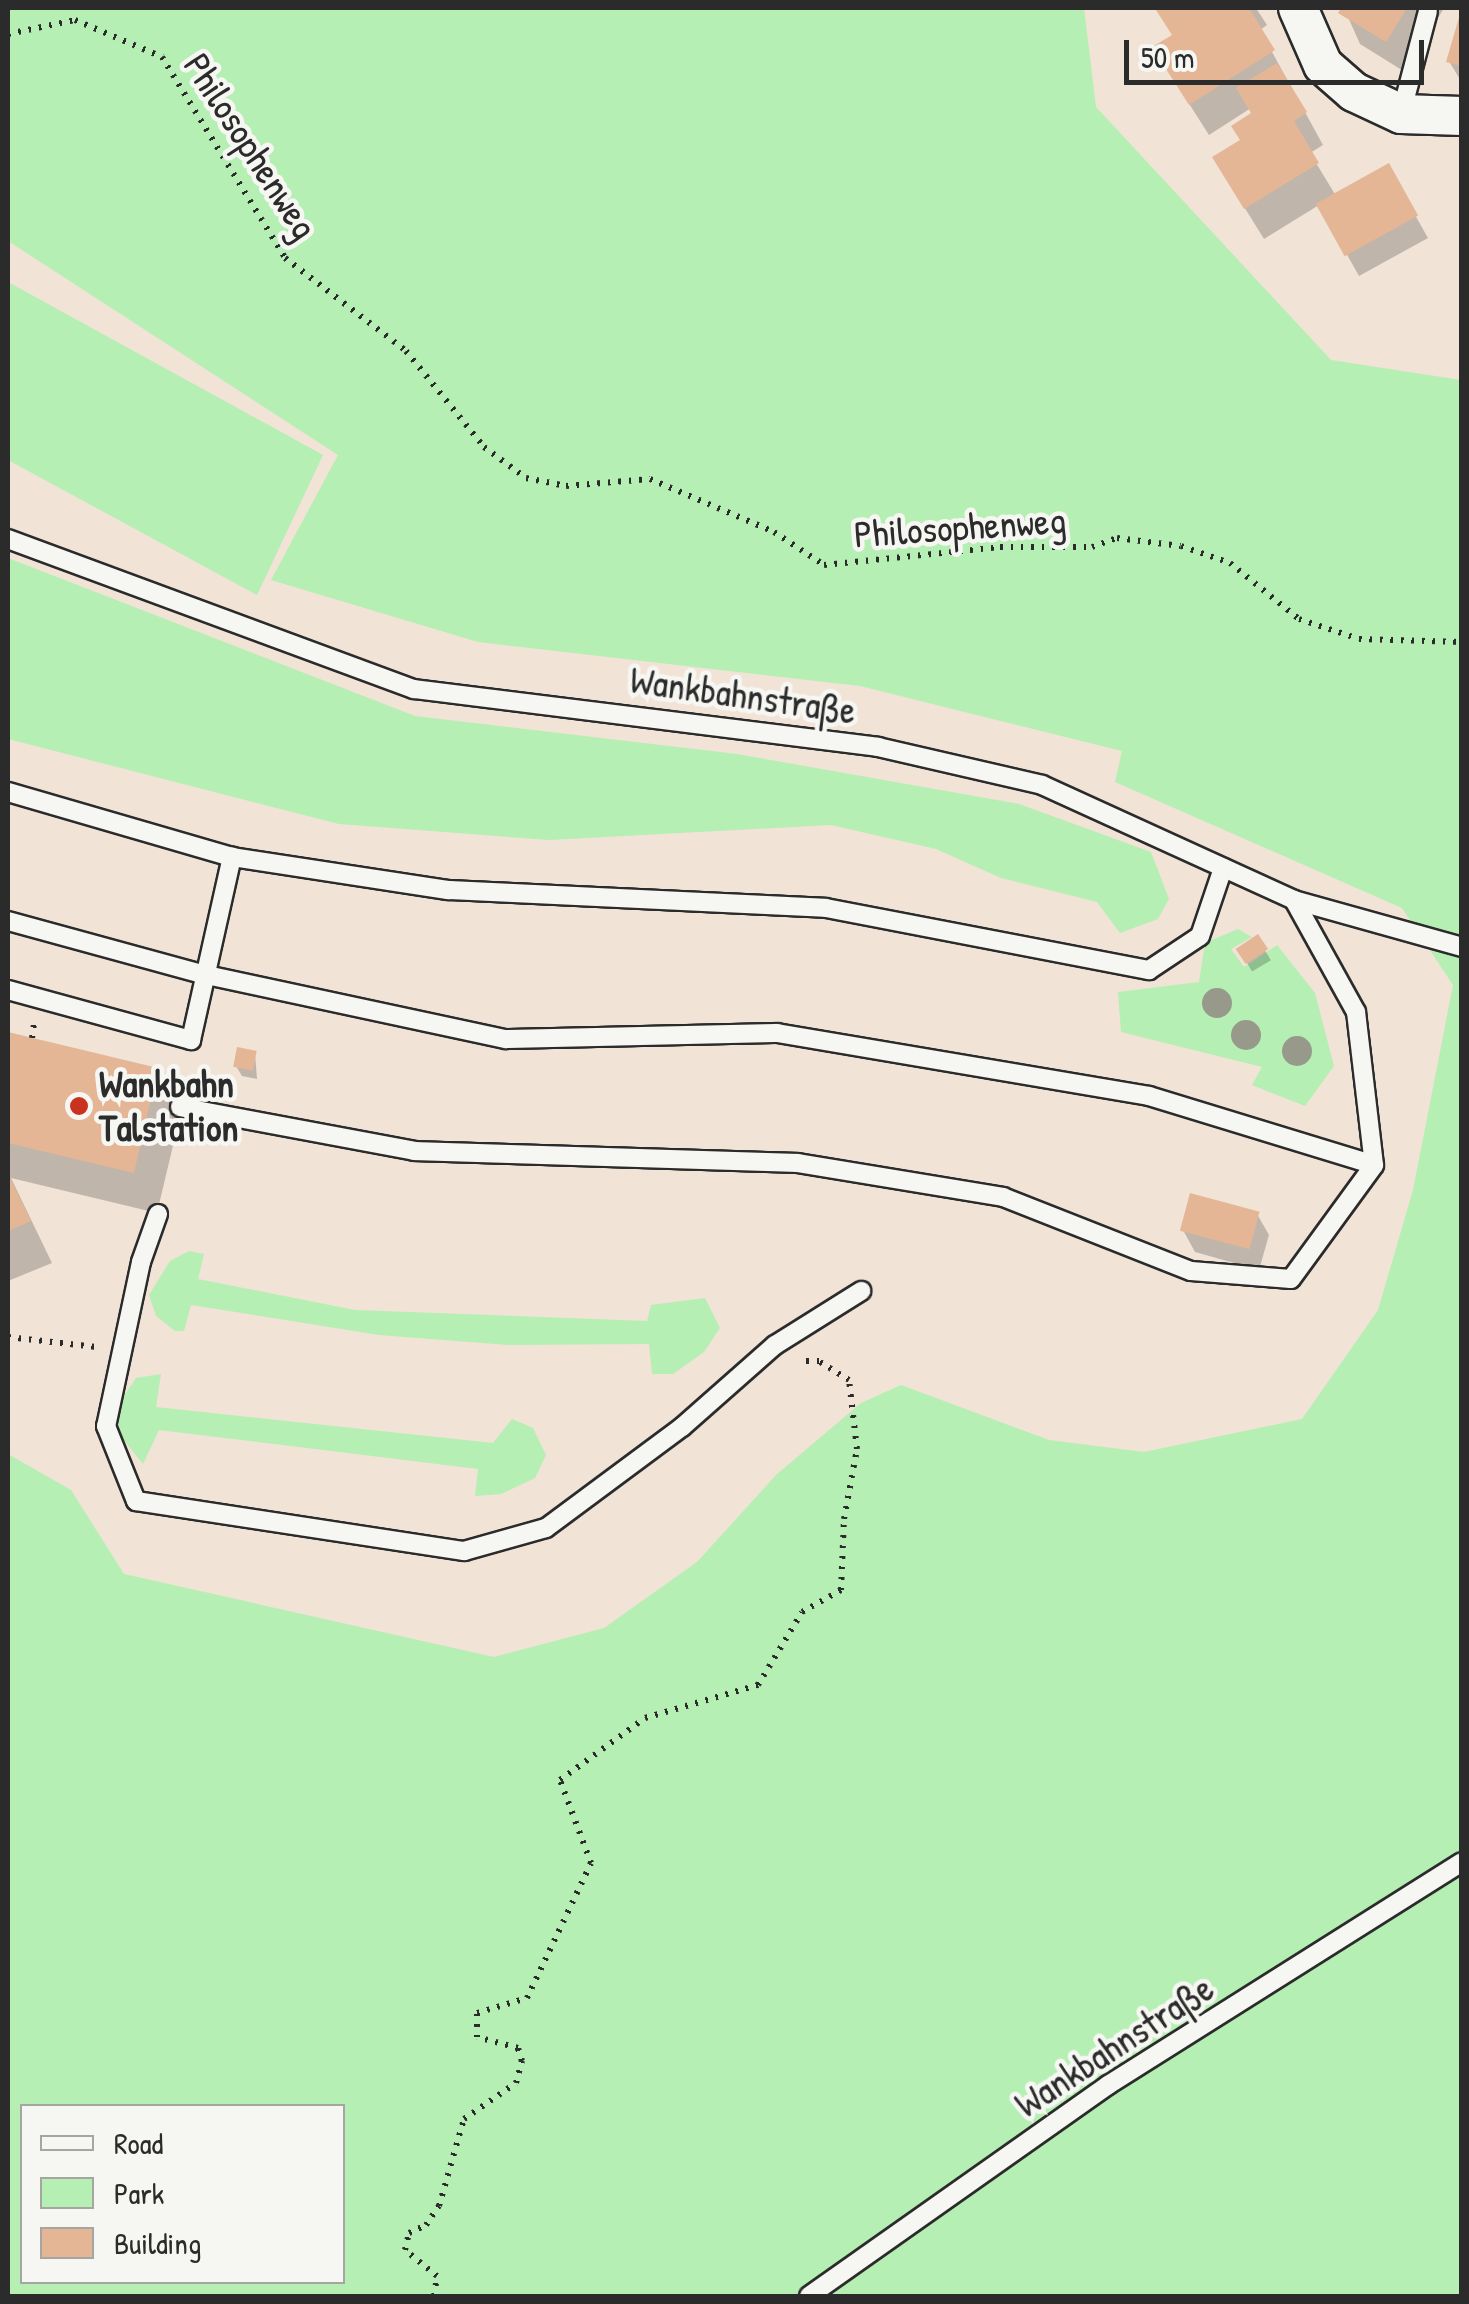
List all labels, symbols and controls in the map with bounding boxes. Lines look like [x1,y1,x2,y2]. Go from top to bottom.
scale bar [1129,20,1429,82]
text: 50 m [1141,37,1194,77]
street label: Philosophenweg [174,45,328,247]
street label: Philosophenweg [853,497,1067,557]
street label: Wankbahnstraße [627,657,859,733]
place label: Wankbahn Talstation [99,1061,238,1150]
marker: Wankbahn Talstation [68,1095,90,1117]
street label: Wankbahnstraße [1006,1965,1222,2127]
legend [20,2104,345,2284]
text: Road [114,2123,163,2163]
text: Park [114,2173,164,2213]
text: Building [114,2223,201,2263]

